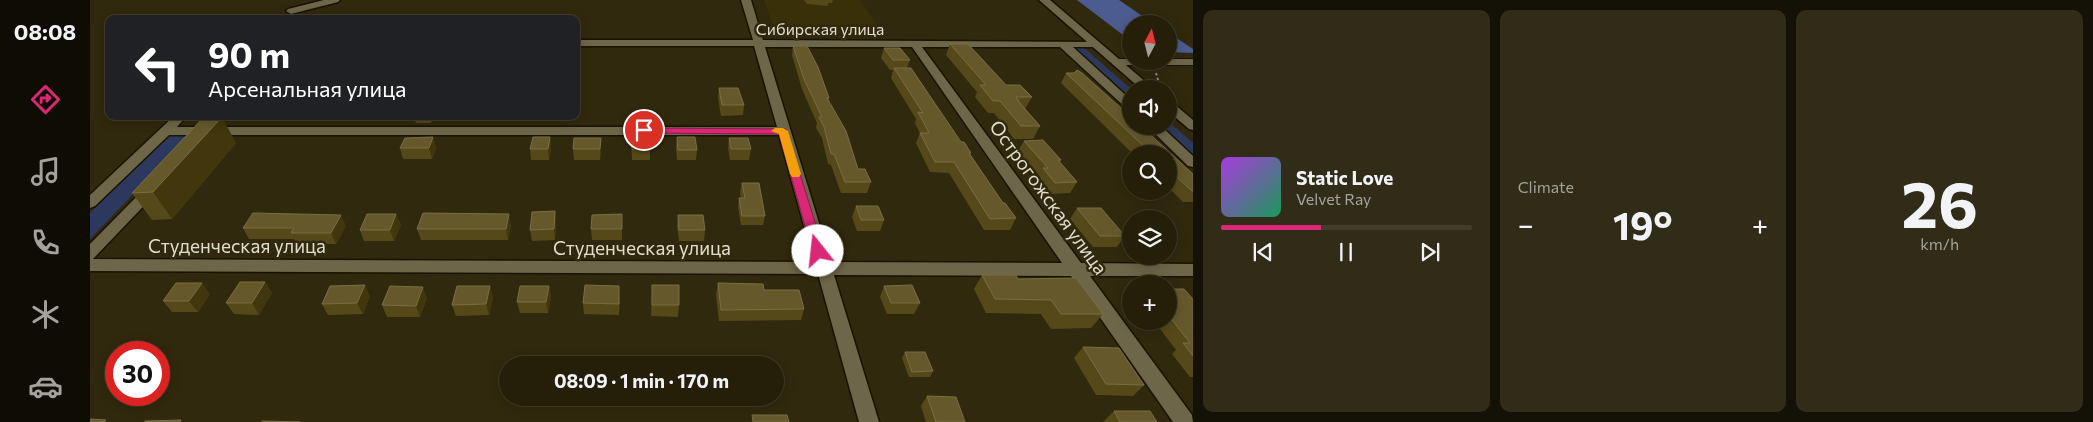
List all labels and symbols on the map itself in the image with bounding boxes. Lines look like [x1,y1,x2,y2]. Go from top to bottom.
north arrow [1122,15,1178,70]
street label: Сибирская улица [756,19,884,38]
pin [623,109,665,151]
street label: Острогожская улица [985,115,1113,279]
position arrow [791,224,843,276]
street label: Студенческая улица [148,234,326,257]
street label: Студенческая улица [553,236,731,259]
speed limit sign: 30 [105,341,170,406]

